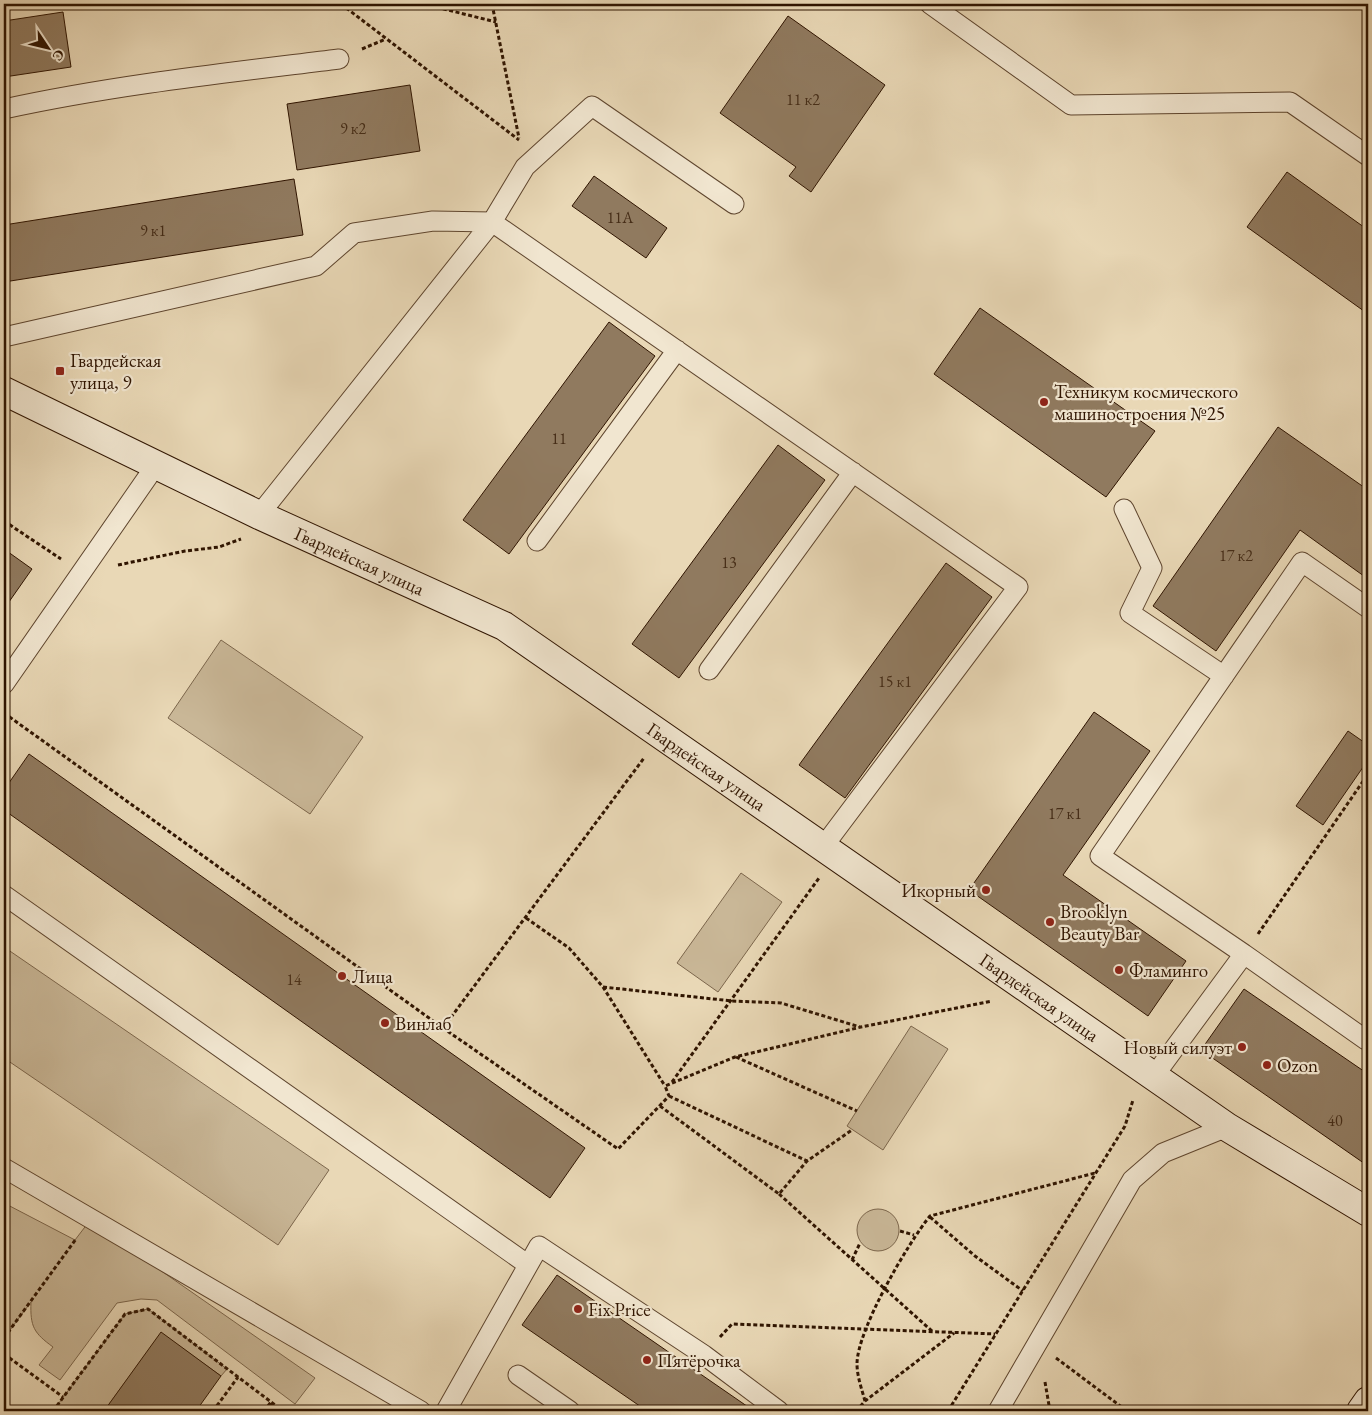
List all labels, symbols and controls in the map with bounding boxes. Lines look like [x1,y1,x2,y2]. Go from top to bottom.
north arrow [22,22,72,72]
text: С [48,46,69,65]
house number: 11 к2 [786,89,820,110]
house number: 9 к2 [340,118,366,139]
house number: 11А [607,207,634,228]
house number: 9 к1 [140,220,166,241]
place label: Гвардейская улица, 9 [70,348,162,395]
marker: Гвардейская улица, 9 [54,365,66,377]
place label: Техникум космического машиностроения №25 [1054,379,1238,426]
marker: Техникум космического машиностроения №25 [1038,396,1050,408]
house number: 11 [551,428,567,449]
street label: Гвардейская улица [291,521,429,601]
house number: 17 к2 [1219,545,1253,566]
house number: 13 [721,552,737,573]
house number: 15 к1 [878,671,912,692]
street label: Гвардейская улица [642,717,771,817]
house number: 17 к1 [1048,803,1082,824]
place label: Икорный [901,878,976,903]
marker: Икорный [980,884,992,896]
place label: Brooklyn Beauty Bar [1060,899,1140,946]
marker: Brooklyn Beauty Bar [1044,916,1056,928]
street label: Гвардейская улица [975,947,1104,1048]
place label: Фламинго [1129,958,1208,983]
place label: Лица [352,964,393,989]
marker: Фламинго [1113,964,1125,976]
house number: 14 [286,969,302,990]
marker: Лица [336,970,348,982]
place label: Винлаб [395,1011,452,1036]
marker: Винлаб [379,1017,391,1029]
place label: Новый силуэт [1124,1035,1232,1060]
marker: Новый силуэт [1236,1041,1248,1053]
place label: Ozon [1277,1053,1318,1078]
marker: Ozon [1261,1059,1273,1071]
house number: 40 [1327,1110,1343,1131]
place label: Fix Price [588,1297,651,1322]
marker: Fix Price [572,1303,584,1315]
place label: Пятёрочка [657,1348,741,1373]
marker: Пятёрочка [641,1354,653,1366]

